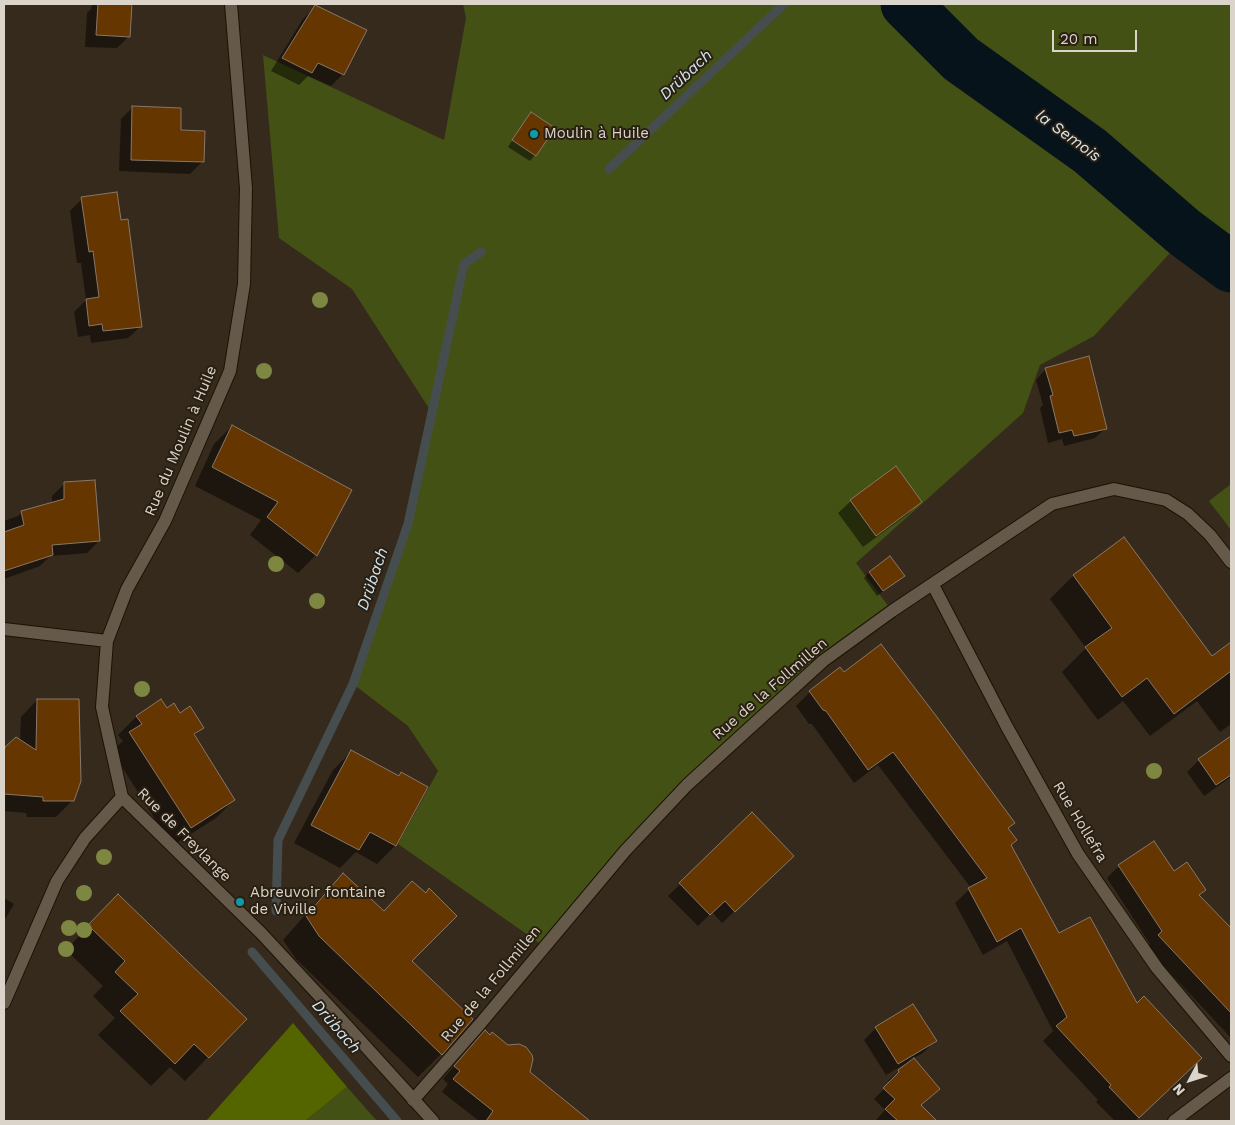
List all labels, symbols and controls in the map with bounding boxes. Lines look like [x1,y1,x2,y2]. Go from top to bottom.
scale bar [1055,20,1140,52]
text: 20 m [1060,30,1098,48]
water label: Drübach [656,46,716,104]
water label: la Semois [1032,106,1104,166]
place label: Moulin à Huile [544,125,649,143]
marker: Moulin à Huile [528,128,540,140]
street label: Rue du Moulin à Huile [141,363,221,519]
water label: Drübach [353,545,393,613]
street label: Rue de la Follmillen [709,634,831,744]
street label: Rue Hollefra [1049,778,1111,866]
street label: Rue de Freylange [133,784,235,886]
place label: Abreuvoir fontaine de Viville [250,884,386,919]
marker: Abreuvoir fontaine de Viville [234,896,246,908]
street label: Rue de la Follmillen [437,922,545,1046]
water label: Drübach [307,996,365,1058]
north arrow [1165,1055,1215,1105]
text: N [1169,1081,1188,1099]

